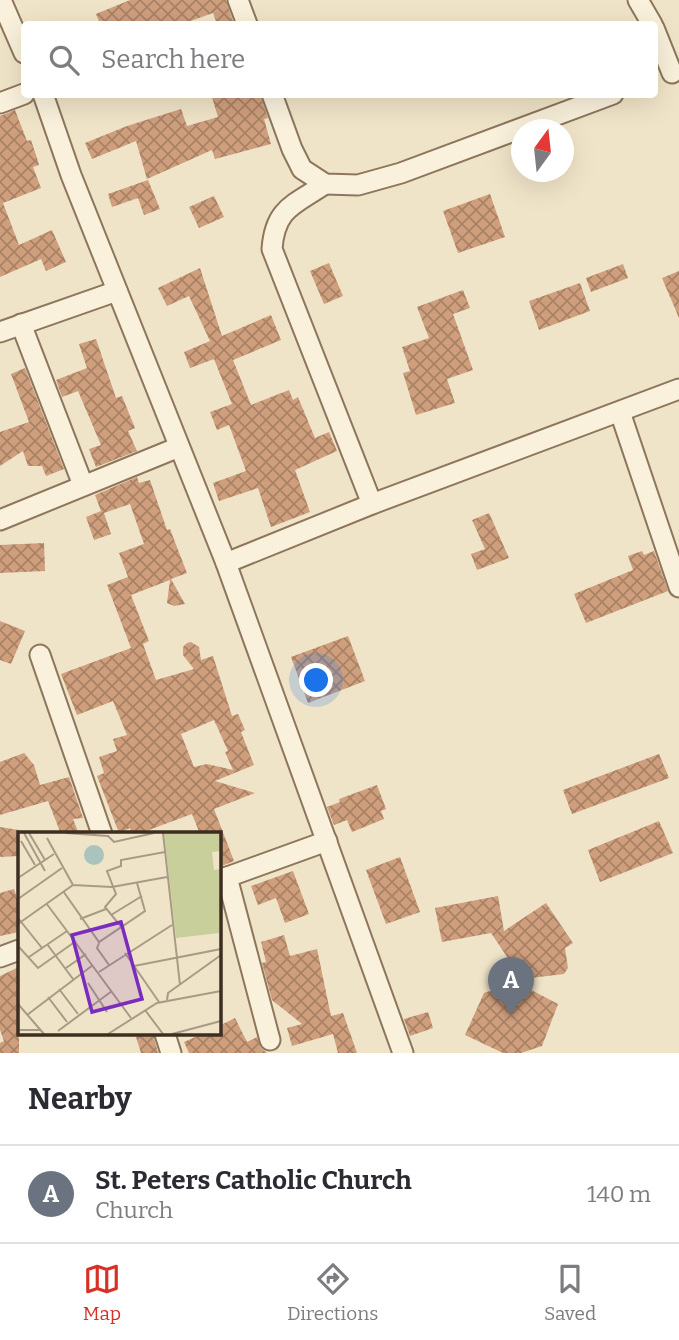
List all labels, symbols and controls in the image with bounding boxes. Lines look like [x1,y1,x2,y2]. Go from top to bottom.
search box [21,21,658,98]
icon: search [45,41,83,79]
text: Search here [101,44,245,75]
north arrow [511,119,574,182]
your location [299,663,333,697]
inset map [18,832,220,1036]
pin: A [488,957,534,1015]
text: Nearby [28,1081,132,1117]
text: St. Peters Catholic Church [95,1165,412,1196]
text: A [43,1180,59,1208]
text: 140 m [587,1180,651,1208]
text: Church [95,1196,173,1224]
tab: Map [83,1260,121,1325]
tab: Directions [287,1260,378,1325]
tab: Saved [544,1260,596,1325]

